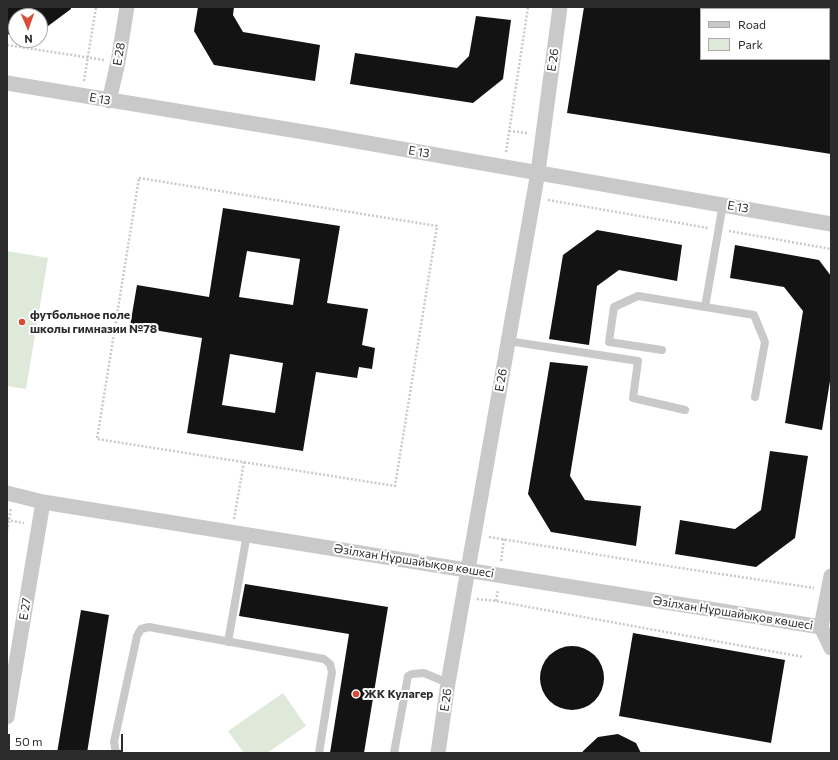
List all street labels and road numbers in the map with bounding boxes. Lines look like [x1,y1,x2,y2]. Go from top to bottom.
street label: E 28 [110,41,128,67]
street label: E 26 [544,47,562,73]
street label: E 13 [88,90,112,108]
street label: E 13 [407,143,431,161]
street label: E 13 [726,198,750,216]
street label: E 26 [492,367,510,393]
street label: Әзілхан Нұршайықов көшесі [333,541,495,581]
street label: Әзілхан Нұршайықов көшесі [652,593,814,633]
street label: E 27 [16,597,34,621]
street label: E 26 [437,687,455,713]

